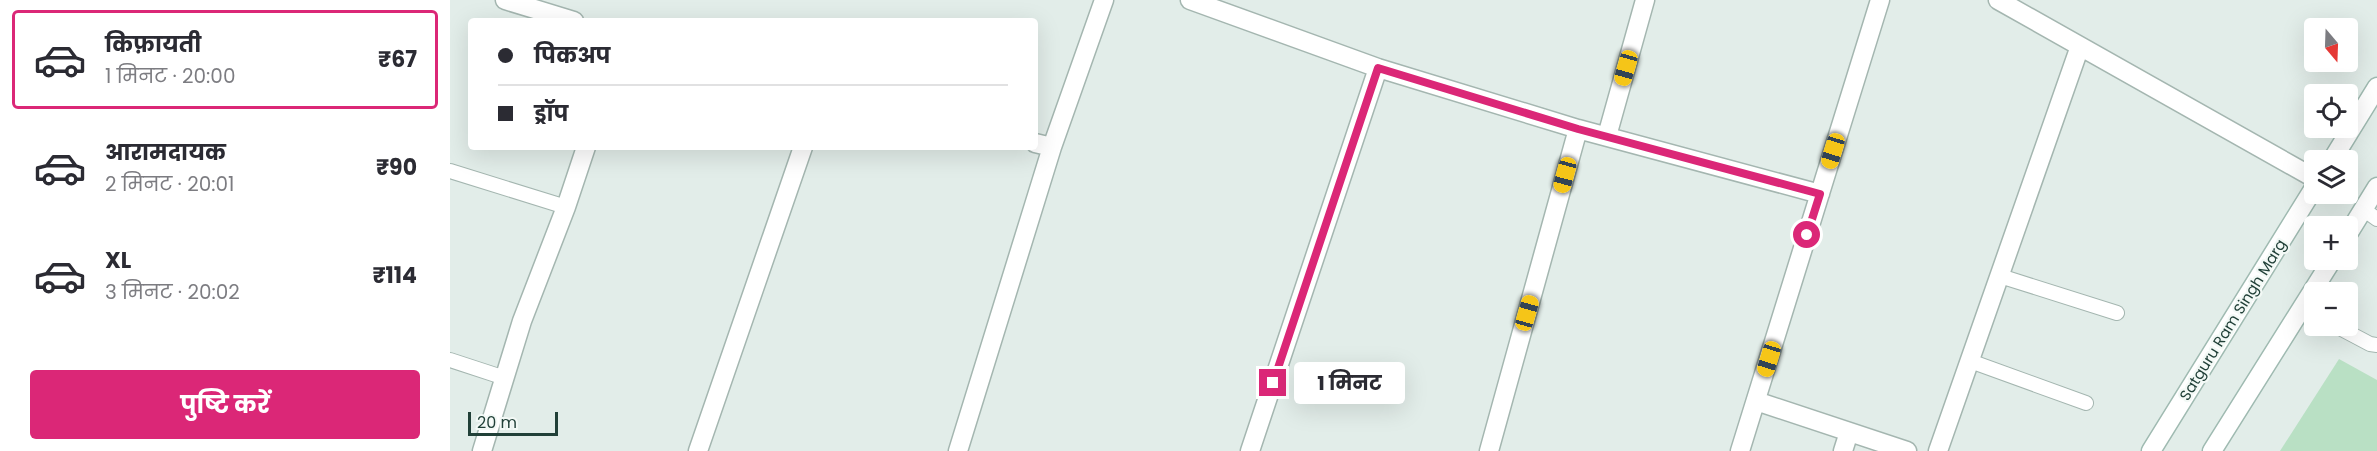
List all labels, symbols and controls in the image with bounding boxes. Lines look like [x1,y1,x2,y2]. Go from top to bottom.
north arrow [2304,18,2358,72]
map controls [2304,18,2358,336]
text: किफ़ायती [105,29,201,60]
icon: car [33,33,87,87]
text: पिकअप [534,40,611,71]
text: ₹67 [378,44,417,75]
car [1612,48,1640,88]
text: 1 मिनट · 20:00 [105,62,235,90]
button: locate [2304,84,2358,138]
text: ड्रॉप [534,98,568,129]
car [1819,131,1847,171]
text: आरामदायक [105,137,226,168]
icon: car [33,141,87,195]
button: layers [2304,150,2358,204]
text: ₹90 [376,152,417,183]
car [1552,155,1578,195]
text: 2 मिनट · 20:01 [105,170,234,198]
button: + [2304,216,2358,270]
route start [1793,221,1820,248]
street label: Satguru Ram Singh Marg [2174,235,2291,404]
text: XL [105,245,131,276]
icon: car [33,249,87,303]
text: ₹114 [372,260,417,291]
text: 3 मिनट · 20:02 [105,278,240,306]
button: − [2304,282,2358,336]
car [1513,293,1541,333]
car [1755,339,1783,379]
callout: 1 मिनट [1294,362,1405,404]
route end [1259,369,1286,396]
text: 1 मिनट [1317,369,1382,397]
button: पुष्टि करें [30,370,420,439]
scale bar [468,409,558,436]
text: 20 m [477,411,517,434]

